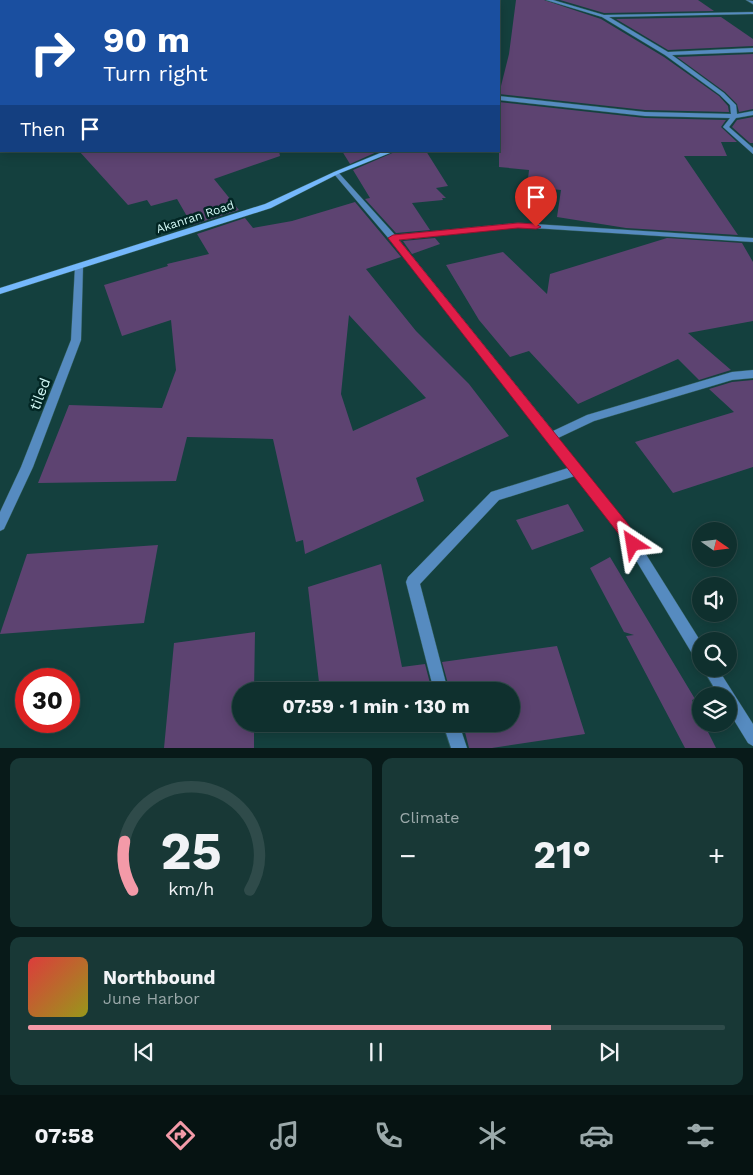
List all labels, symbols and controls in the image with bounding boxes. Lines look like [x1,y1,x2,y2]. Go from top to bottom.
text: 90 m [103,19,190,61]
icon: right [20,20,85,85]
text: Turn right [103,61,208,86]
icon: arrive [76,115,104,143]
text: Then [20,118,66,141]
pin [515,176,557,227]
icon: arrive [522,183,550,211]
street label: Akanran Road [154,198,236,236]
street label: tiled [26,375,54,413]
position arrow [606,517,658,569]
north arrow [692,522,738,568]
map controls [692,522,737,732]
button: sound [692,577,737,622]
button: search [692,632,737,677]
speed limit sign: 30 [15,668,80,733]
button: layers [692,687,737,732]
text: 07:59 · 1 min · 130 m [282,695,470,718]
text: Climate [400,808,460,827]
text: 25 [160,821,221,882]
text: 21° [533,833,591,877]
text: − [400,839,416,872]
text: + [708,839,725,872]
text: km/h [168,878,214,899]
text: Northbound [103,966,215,989]
text: June Harbor [103,989,200,1008]
icon: previous [130,1038,158,1066]
icon: pause [362,1038,390,1066]
icon: next [595,1038,623,1066]
icon: directions [163,1118,198,1153]
icon: music [267,1118,302,1153]
icon: phone [371,1118,406,1153]
icon: climate [475,1118,510,1153]
icon: car [579,1118,614,1153]
icon: filters [683,1118,718,1153]
text: 07:58 [35,1123,94,1148]

